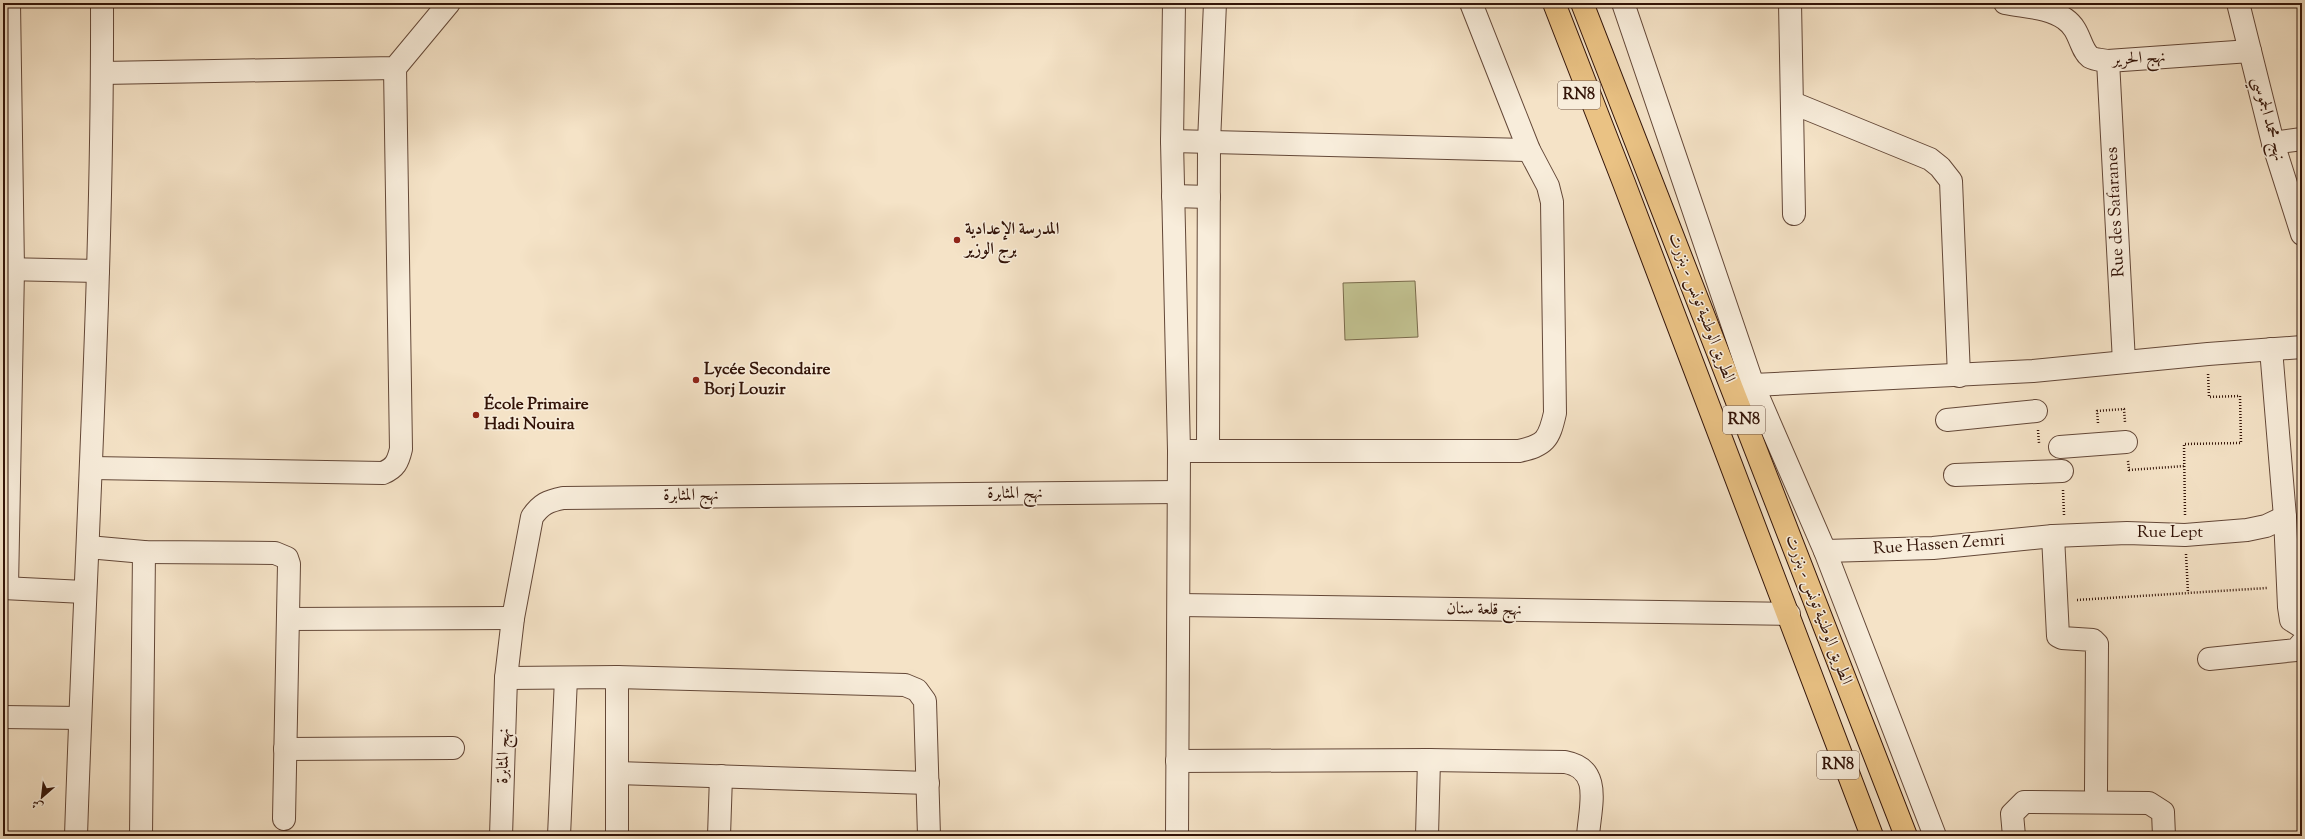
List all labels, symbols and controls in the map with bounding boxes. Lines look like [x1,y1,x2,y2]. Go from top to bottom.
street label: نهج الحرير [2110,46,2166,74]
street label: نهج محمد الجموسي [2243,74,2291,164]
road number: RN8 [1558,81,1600,109]
street label: Rue des Safaranes [2101,146,2131,278]
place label: المدرسة الإعدادية برج الوزير [963,218,1060,264]
street label: الطريق الوطنية تونس - بنزرت [1661,230,1741,387]
marker: المدرسة الإعدادية برج الوزير [952,235,962,245]
place label: Lycée Secondaire Borj Louzir [704,358,831,402]
marker: Lycée Secondaire Borj Louzir [691,375,701,385]
place label: École Primaire Hadi Nouira [484,393,589,437]
road number: RN8 [1723,406,1765,434]
marker: École Primaire Hadi Nouira [471,410,481,420]
street label: نهج المثابرة [987,482,1043,508]
street label: نهج المثابرة [663,484,719,510]
street label: Rue Lept [2137,521,2203,545]
street label: Rue Hassen Zemri [1872,528,2006,562]
street label: الطريق الوطنية تونس - بنزرت [1778,532,1858,689]
street label: نهج قلعة سنان [1446,597,1522,625]
street label: نهج المثابرة [491,728,519,784]
road number: RN8 [1817,751,1859,779]
north arrow [22,777,62,817]
text: ش [29,795,46,815]

